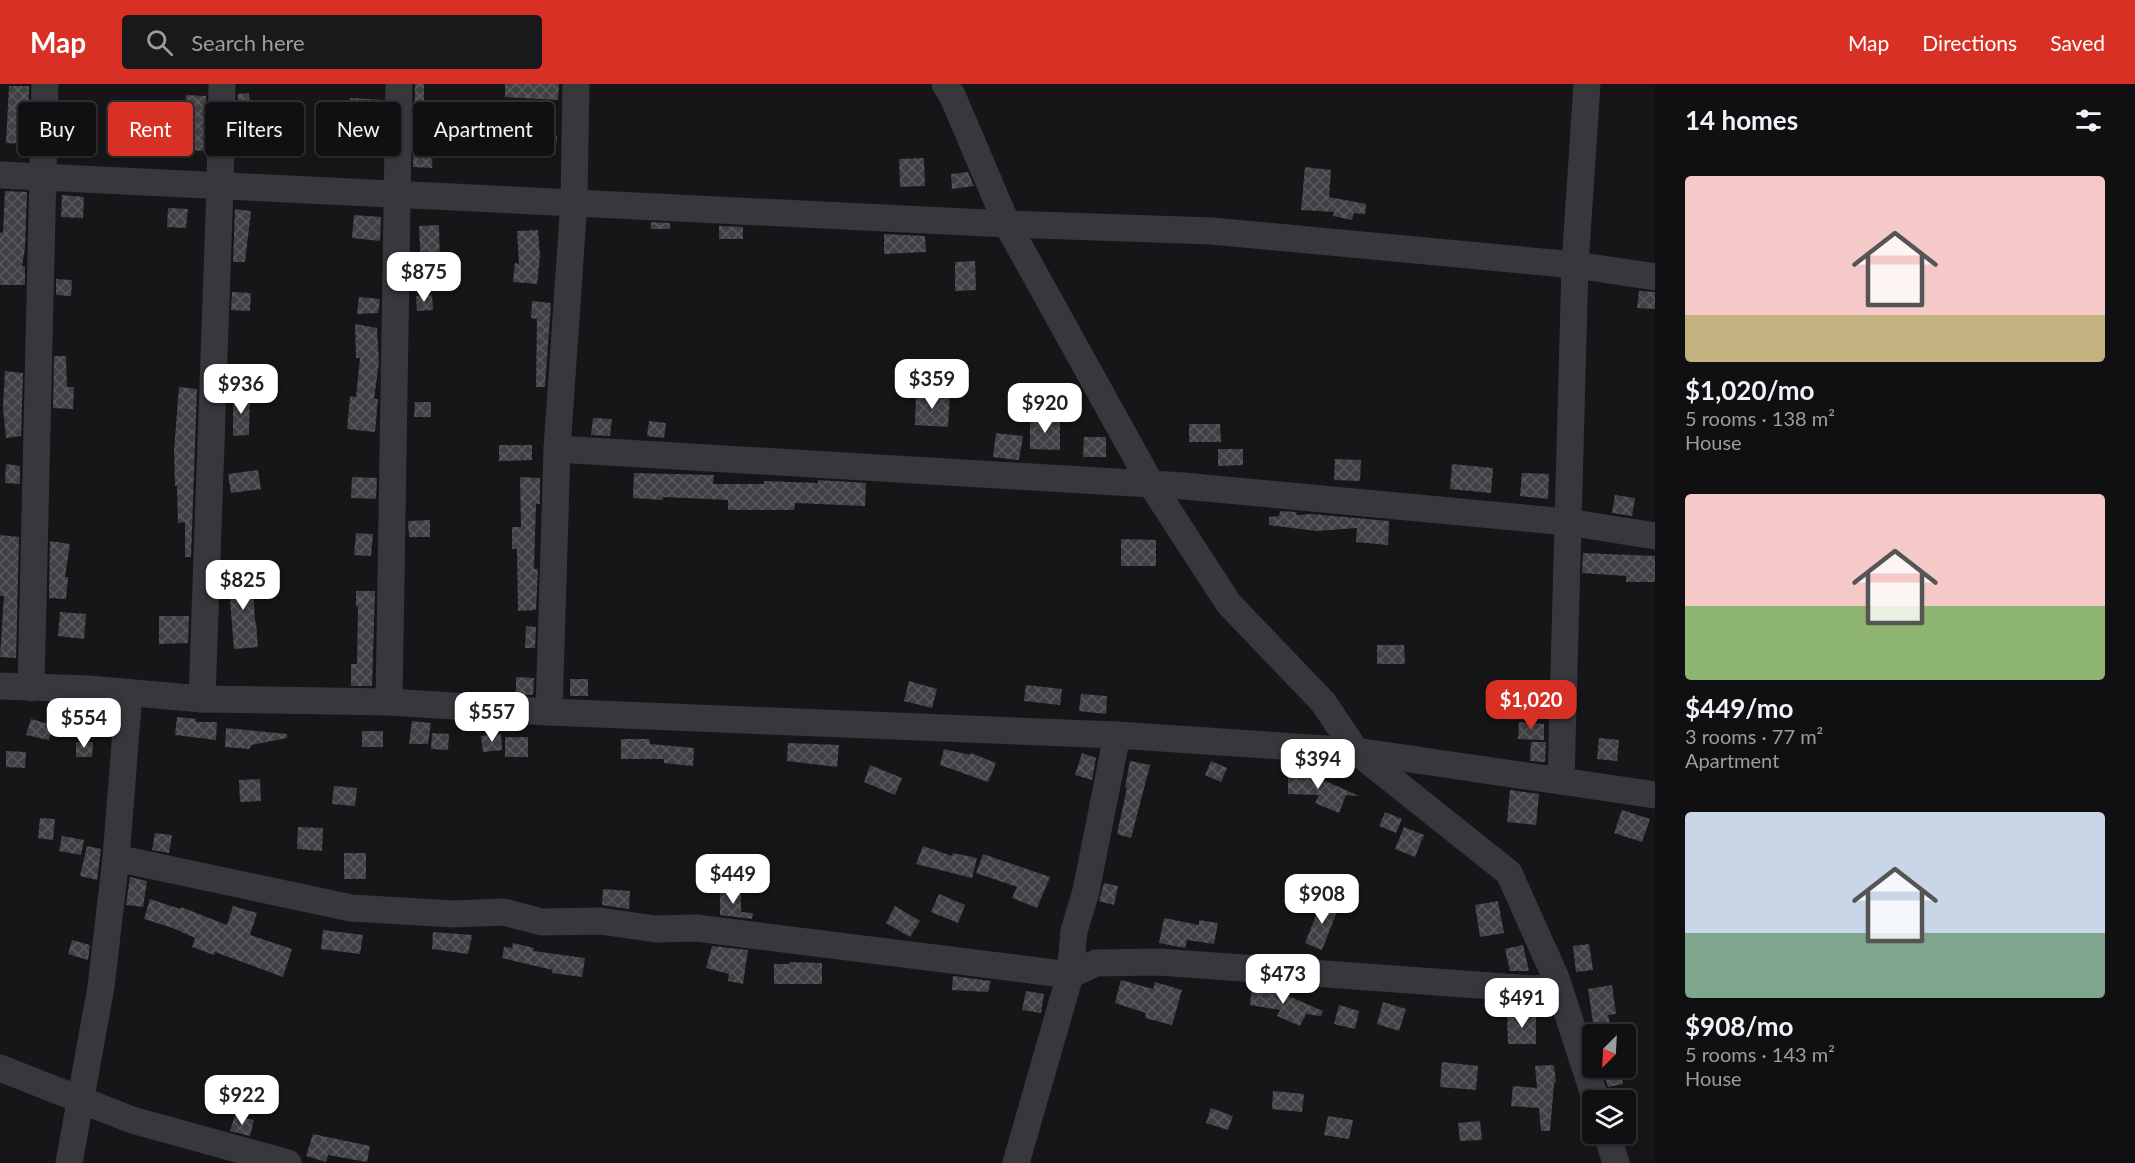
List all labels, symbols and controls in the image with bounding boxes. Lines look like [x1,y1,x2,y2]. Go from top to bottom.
search box [122,15,542,69]
text: Map [30,25,86,59]
icon: search [143,26,176,59]
text: Search here [191,29,305,56]
text: Map [1848,30,1889,55]
text: Directions [1922,30,2017,55]
text: Saved [2050,30,2105,55]
chip: Buy [18,102,96,156]
chip: Rent [108,102,193,156]
chip: Filters [205,102,304,156]
chip: New [316,102,401,156]
chip: Apartment [413,102,554,156]
text: 14 homes [1685,104,1798,136]
icon: filters [2072,104,2105,137]
icon: home [1841,215,1949,323]
pin: $875 [388,252,460,303]
text: $875 [401,259,447,283]
pin: $359 [896,359,968,410]
pin: $936 [205,364,277,415]
text: $359 [909,366,955,390]
text: $936 [218,371,264,395]
text: $1,020/mo [1685,374,1815,406]
pin: $920 [1009,383,1081,434]
text: $920 [1022,390,1068,414]
text: 5 rooms · 138 m² [1685,406,1835,430]
text: House [1685,430,1742,454]
icon: home [1841,533,1949,641]
pin: $825 [207,560,279,611]
text: $825 [220,567,266,591]
pin: $1,020 [1482,680,1580,731]
text: $1,020 [1500,687,1562,711]
pin: $557 [456,692,528,743]
text: $449/mo [1685,692,1793,724]
pin: $554 [48,698,120,749]
text: $557 [469,699,515,723]
text: $554 [61,705,107,729]
text: 3 rooms · 77 m² [1685,724,1823,748]
pin: $394 [1282,739,1354,790]
text: $394 [1295,746,1341,770]
text: Apartment [1685,748,1779,772]
icon: home [1841,851,1949,959]
pin: $449 [697,854,769,905]
text: $449 [710,861,756,885]
pin: $908 [1286,874,1358,925]
text: $908 [1299,881,1345,905]
pin: $473 [1247,954,1319,1005]
text: $473 [1260,961,1306,985]
pin: $491 [1486,978,1558,1029]
text: $491 [1499,985,1545,1009]
text: $908/mo [1685,1010,1793,1042]
north arrow [1582,1024,1636,1078]
map controls [1582,1024,1636,1144]
text: 5 rooms · 143 m² [1685,1042,1835,1066]
text: House [1685,1066,1742,1090]
pin: $922 [206,1075,278,1126]
text: $922 [219,1082,265,1106]
button: layers [1582,1090,1636,1144]

